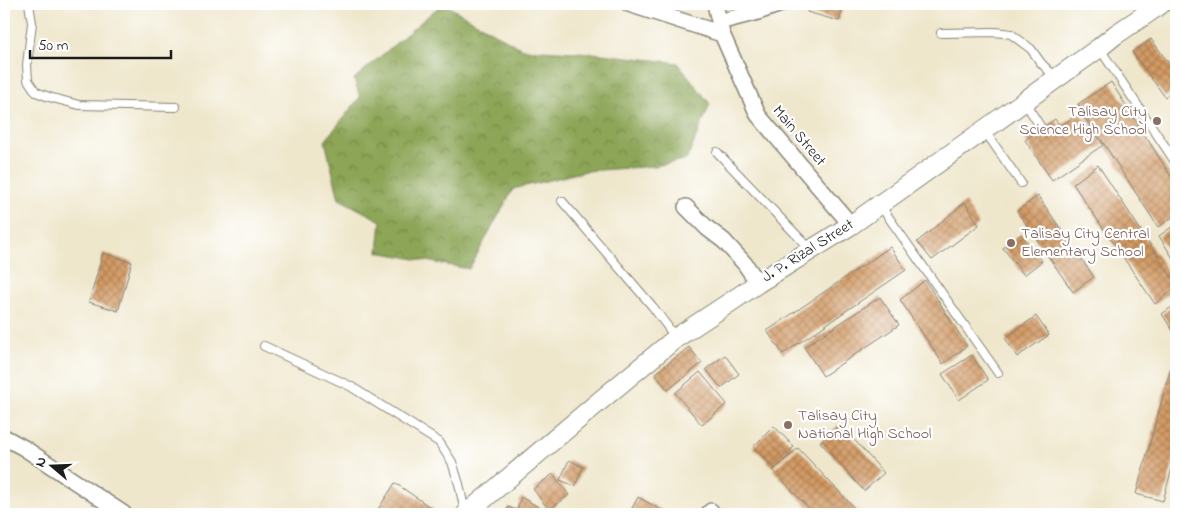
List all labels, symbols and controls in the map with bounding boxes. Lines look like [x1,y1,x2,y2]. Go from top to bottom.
scale bar [30,28,171,60]
text: 50 m [38,35,69,57]
street label: Main Street [766,100,832,172]
place label: Talisay City Science High School [1019,100,1147,142]
marker: Talisay City Science High School [1151,115,1163,127]
street label: J. P. Rizal Street [757,213,859,289]
place label: Talisay City Central Elementary School [1021,222,1150,264]
marker: Talisay City Central Elementary School [1005,237,1017,249]
place label: Talisay City National High School [798,404,932,446]
marker: Talisay City National High School [782,419,794,431]
north arrow [28,440,78,490]
text: N [30,454,53,470]

